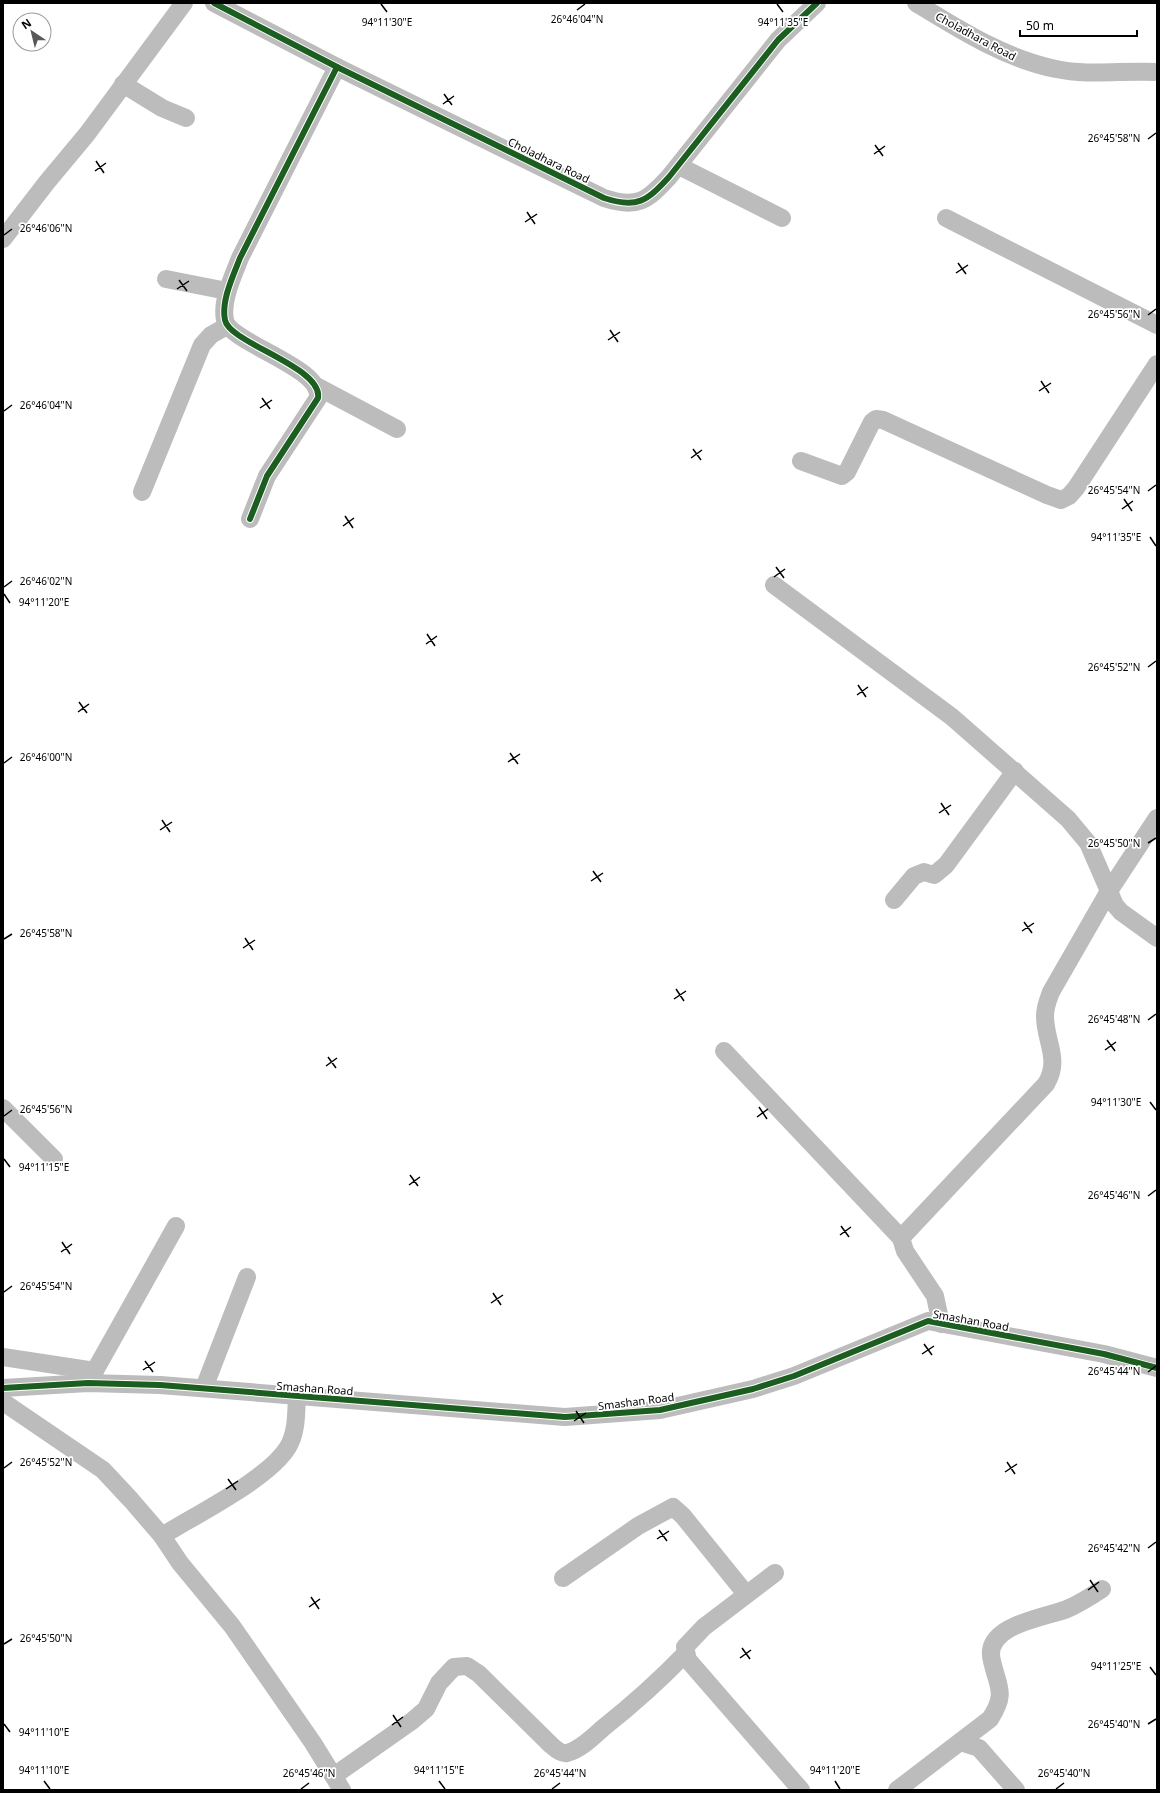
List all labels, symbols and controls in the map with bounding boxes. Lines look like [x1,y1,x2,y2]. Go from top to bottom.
street label: Choladhara Road [933,9,1019,63]
north arrow [12,12,52,52]
text: 26°46'04"N [551,12,603,26]
scale bar [1020,12,1137,38]
text: N [18,15,34,32]
text: 94°11'30"E [362,15,412,29]
text: 94°11'35"E [758,15,808,29]
text: 50 m [1026,17,1054,34]
text: 26°45'58"N [1088,131,1140,145]
street label: Choladhara Road [506,134,592,186]
text: 26°46'06"N [20,221,72,235]
text: 26°45'56"N [1088,307,1140,321]
text: 26°46'04"N [20,398,72,412]
text: 26°45'54"N [1088,483,1140,497]
text: 94°11'35"E [1091,530,1141,544]
text: 26°46'02"N [20,574,72,588]
text: 94°11'20"E [19,595,69,609]
text: 26°45'52"N [1088,660,1140,674]
text: 26°46'00"N [20,750,72,764]
text: 26°45'50"N [1088,836,1140,850]
text: 26°45'58"N [20,926,72,940]
text: 26°45'48"N [1088,1012,1140,1026]
text: 94°11'30"E [1091,1095,1141,1109]
text: 26°45'56"N [20,1102,72,1116]
text: 94°11'15"E [19,1160,69,1174]
text: 26°45'46"N [1088,1188,1140,1202]
text: 26°45'54"N [20,1279,72,1293]
street label: Smashan Road [932,1306,1010,1334]
text: 26°45'44"N [1088,1364,1140,1378]
street label: Smashan Road [276,1378,354,1398]
street label: Smashan Road [597,1389,675,1413]
text: 26°45'52"N [20,1455,72,1469]
text: 26°45'42"N [1088,1541,1140,1555]
text: 26°45'50"N [20,1631,72,1645]
text: 94°11'25"E [1091,1659,1141,1673]
text: 26°45'40"N [1088,1717,1140,1731]
text: 94°11'10"E [19,1725,69,1739]
text: 94°11'10"E [19,1763,69,1777]
text: 94°11'15"E [414,1763,464,1777]
text: 94°11'20"E [810,1763,860,1777]
text: 26°45'46"N [283,1766,335,1780]
text: 26°45'44"N [534,1766,586,1780]
text: 26°45'40"N [1038,1766,1090,1780]

